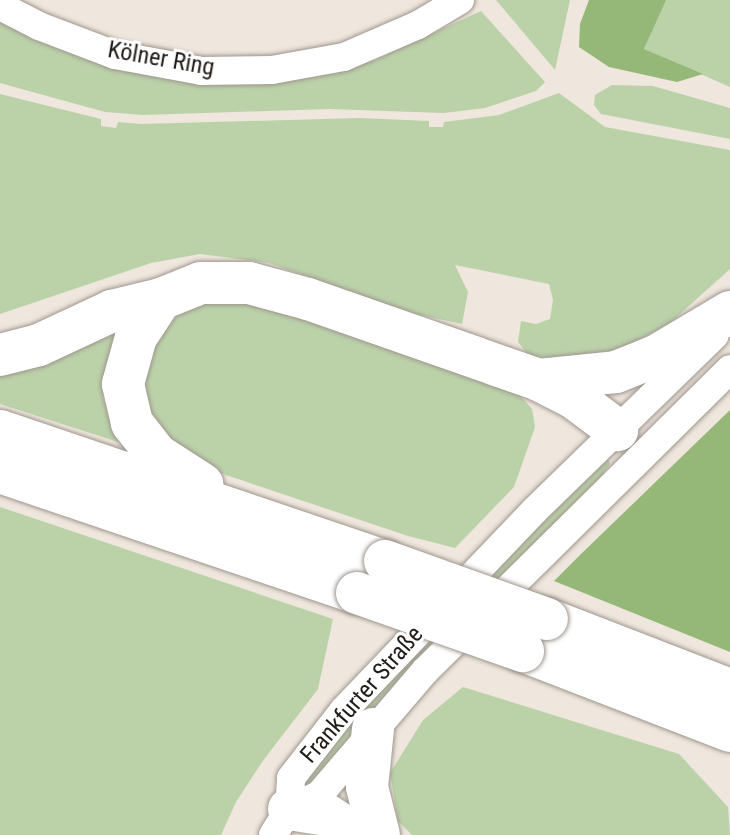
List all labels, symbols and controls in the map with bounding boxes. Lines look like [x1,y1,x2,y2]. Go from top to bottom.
street label: Kölner Ring [105,35,217,83]
street label: Frankfurter Straße [295,621,429,769]

